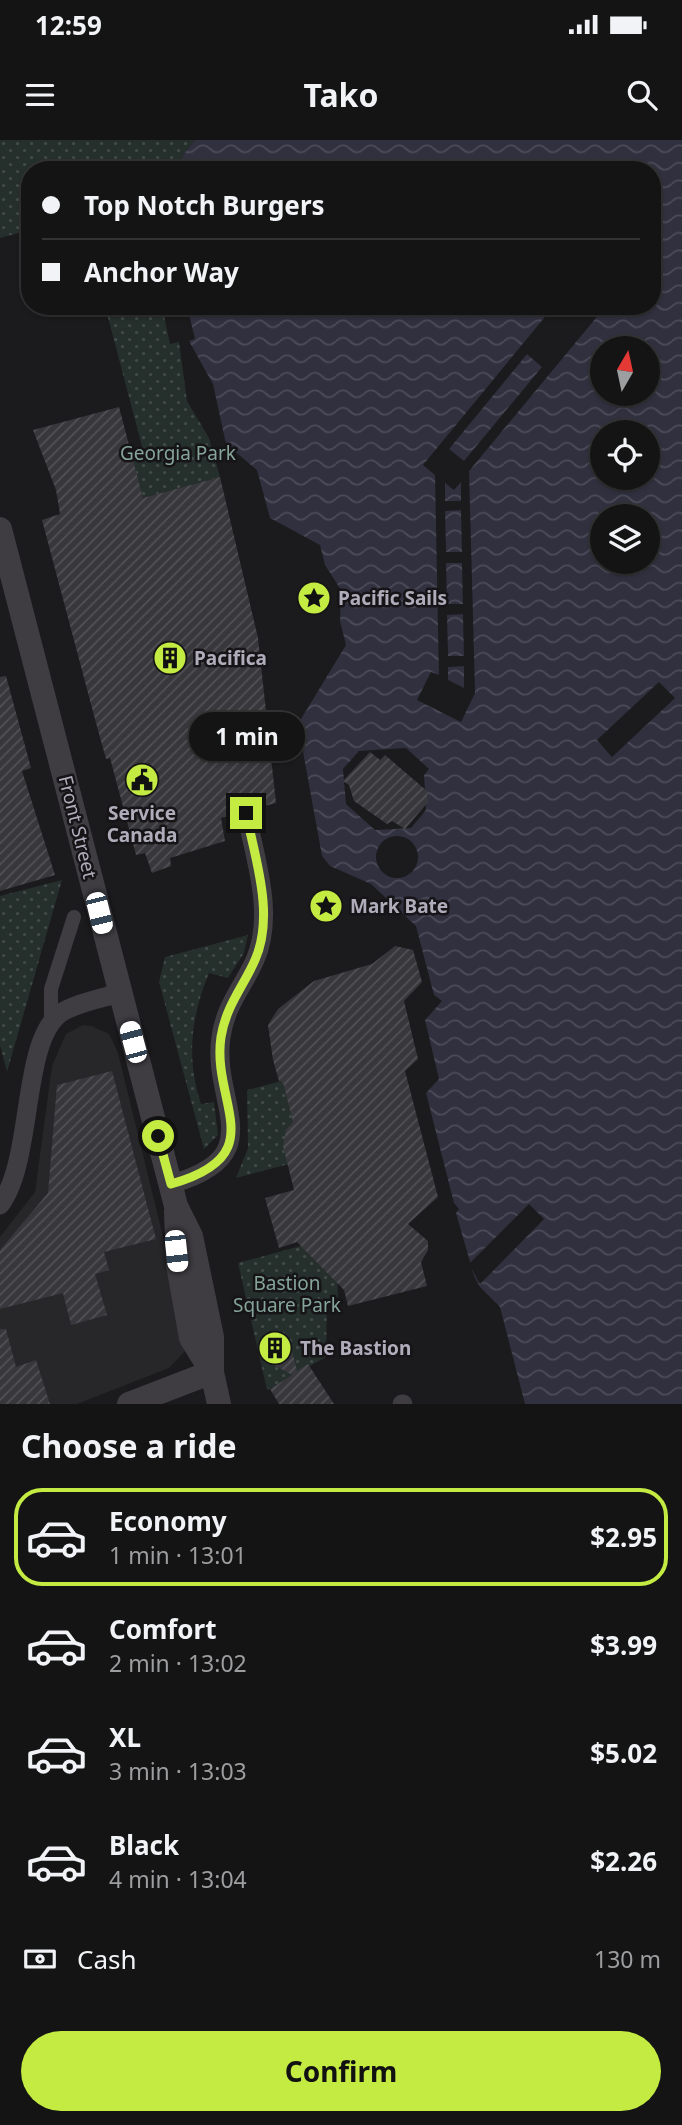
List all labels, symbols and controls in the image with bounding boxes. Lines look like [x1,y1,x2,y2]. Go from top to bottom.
text: 12:59 [35,7,102,43]
text: Tako [304,73,378,116]
icon: menu [21,76,59,114]
icon: search [623,76,661,114]
text: Top Notch Burgers [84,187,325,223]
text: Anchor Way [84,254,239,290]
north arrow [590,336,660,406]
map controls [590,336,660,574]
button: locate [590,420,660,490]
park label: Georgia Park [120,440,236,466]
button: layers [590,504,660,574]
place icon: Pacific Sails [295,579,333,617]
place label: Pacific Sails [338,585,447,611]
building icon: Pacifica [151,639,189,677]
place label: Pacifica [194,645,267,671]
callout: 1 min [188,712,304,760]
text: 1 min [215,720,279,752]
public building icon: Service Canada [123,761,161,799]
street label: Front Street [53,773,103,881]
route end [230,797,262,829]
place label: Service Canada [107,800,177,848]
place icon: Mark Bate [307,887,345,925]
car [84,890,115,936]
place label: Mark Bate [350,893,448,919]
car [118,1019,149,1065]
route start [142,1120,174,1152]
car [164,1229,189,1273]
park label: Bastion Square Park [233,1270,341,1318]
building icon: The Bastion [256,1329,294,1367]
place label: The Bastion [300,1335,411,1361]
text: Choose a ride [21,1424,237,1467]
text: Economy [109,1503,227,1539]
icon: car [25,1506,88,1569]
text: $2.95 [590,1519,657,1555]
text: 1 min · 13:01 [109,1539,247,1571]
text: Comfort [109,1611,217,1647]
icon: car [25,1614,88,1677]
text: $3.99 [590,1627,657,1663]
text: 2 min · 13:02 [109,1647,247,1679]
text: XL [109,1719,141,1755]
icon: car [25,1722,88,1785]
text: $5.02 [590,1735,657,1771]
text: 3 min · 13:03 [109,1755,247,1787]
text: Black [109,1827,179,1863]
icon: car [25,1830,88,1893]
text: $2.26 [590,1843,657,1879]
text: 4 min · 13:04 [109,1863,247,1895]
icon: cash [21,1940,59,1978]
text: Cash [77,1941,137,1977]
text: 130 m [594,1943,661,1975]
button: Confirm [21,2031,661,2111]

